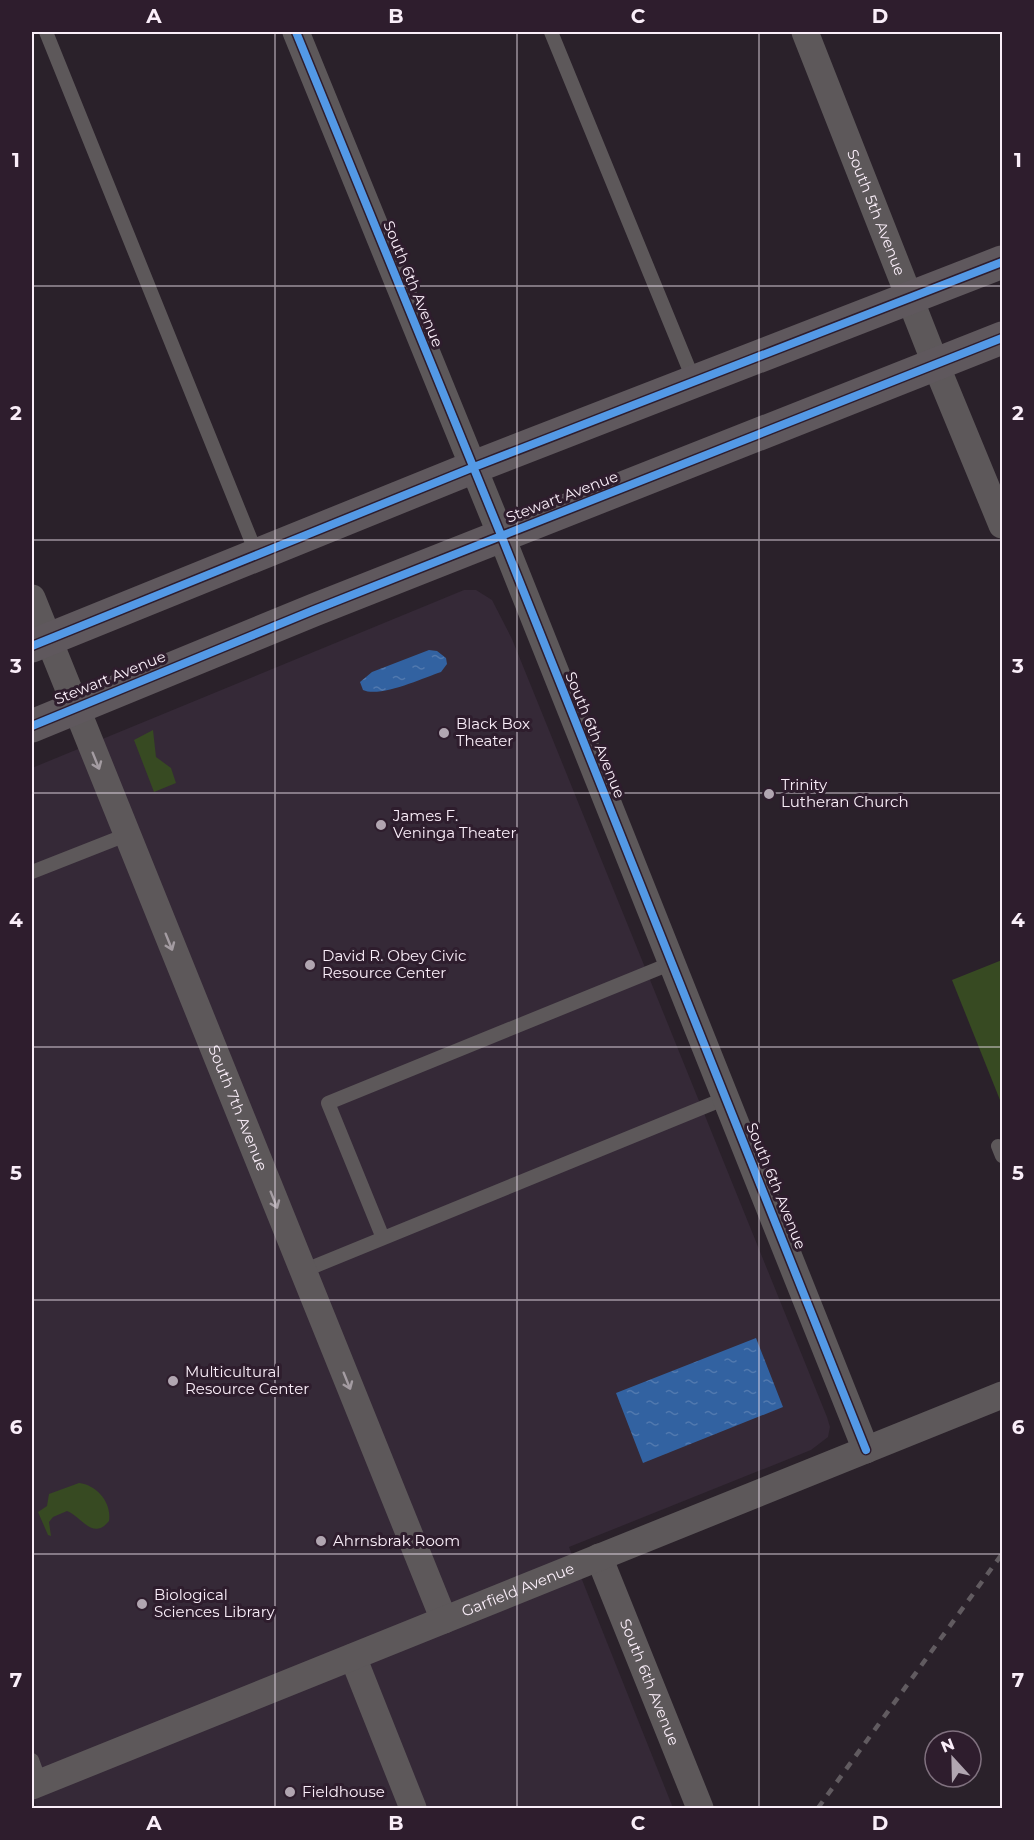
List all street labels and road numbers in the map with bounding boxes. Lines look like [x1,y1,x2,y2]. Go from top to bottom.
street label: South 5th Avenue [843,146,910,278]
street label: South 6th Avenue [379,218,448,350]
street label: Stewart Avenue [503,466,621,527]
street label: Stewart Avenue [51,647,168,709]
street label: South 6th Avenue [561,669,630,801]
street label: South 7th Avenue [204,1042,272,1174]
street label: South 6th Avenue [742,1120,811,1252]
street label: Garfield Avenue [459,1558,577,1621]
street label: South 6th Avenue [616,1616,684,1748]

